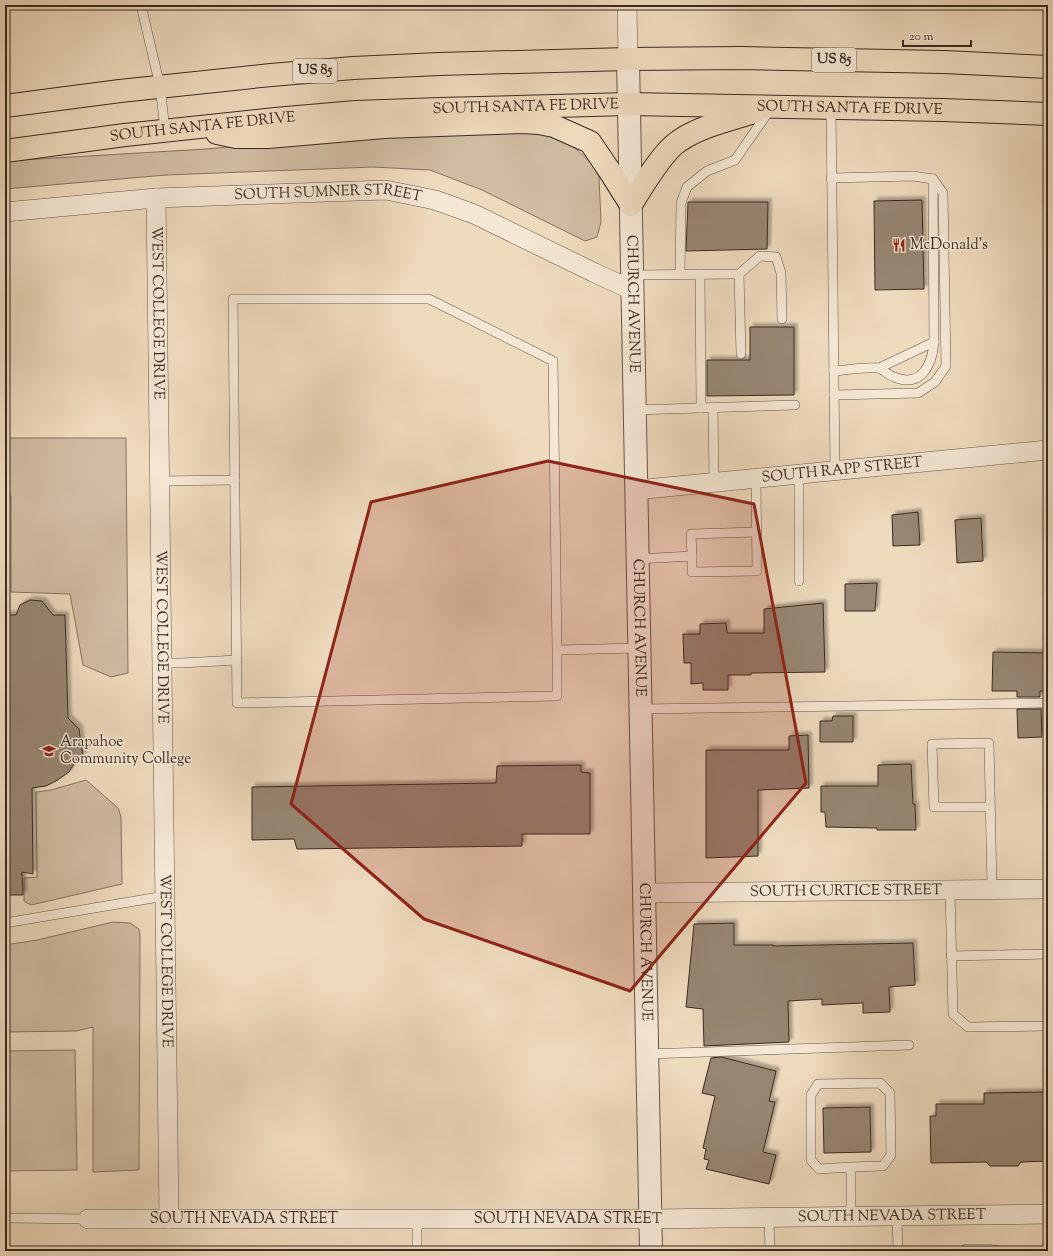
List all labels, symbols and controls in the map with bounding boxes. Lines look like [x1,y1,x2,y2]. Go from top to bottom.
scale bar [903,22,971,48]
text: 20 m [909,28,934,46]
road number: US 85 [812,48,856,72]
road number: US 85 [293,59,337,83]
street label: SOUTH SANTA FE DRIVE [432,94,619,120]
street label: SOUTH SANTA FE DRIVE [756,96,943,120]
street label: SOUTH SANTA FE DRIVE [109,107,296,147]
street label: SOUTH SUMNER STREET [234,179,424,208]
street label: WEST COLLEGE DRIVE [146,226,169,400]
street label: CHURCH AVENUE [621,235,645,373]
place label: McDonald's [910,235,988,256]
restaurant icon: McDonald's [891,237,907,253]
street label: SOUTH RAPP STREET [761,452,924,488]
street label: WEST COLLEGE DRIVE [150,550,173,724]
street label: CHURCH AVENUE [627,559,651,697]
place label: Arapahoe Community College [60,732,191,770]
school or university icon: Arapahoe Community College [41,743,57,759]
street label: WEST COLLEGE DRIVE [154,874,177,1048]
street label: SOUTH CURTICE STREET [750,880,943,902]
street label: CHURCH AVENUE [633,883,657,1021]
street label: SOUTH NEVADA STREET [798,1204,987,1228]
street label: SOUTH NEVADA STREET [474,1208,663,1230]
street label: SOUTH NEVADA STREET [150,1209,339,1230]

